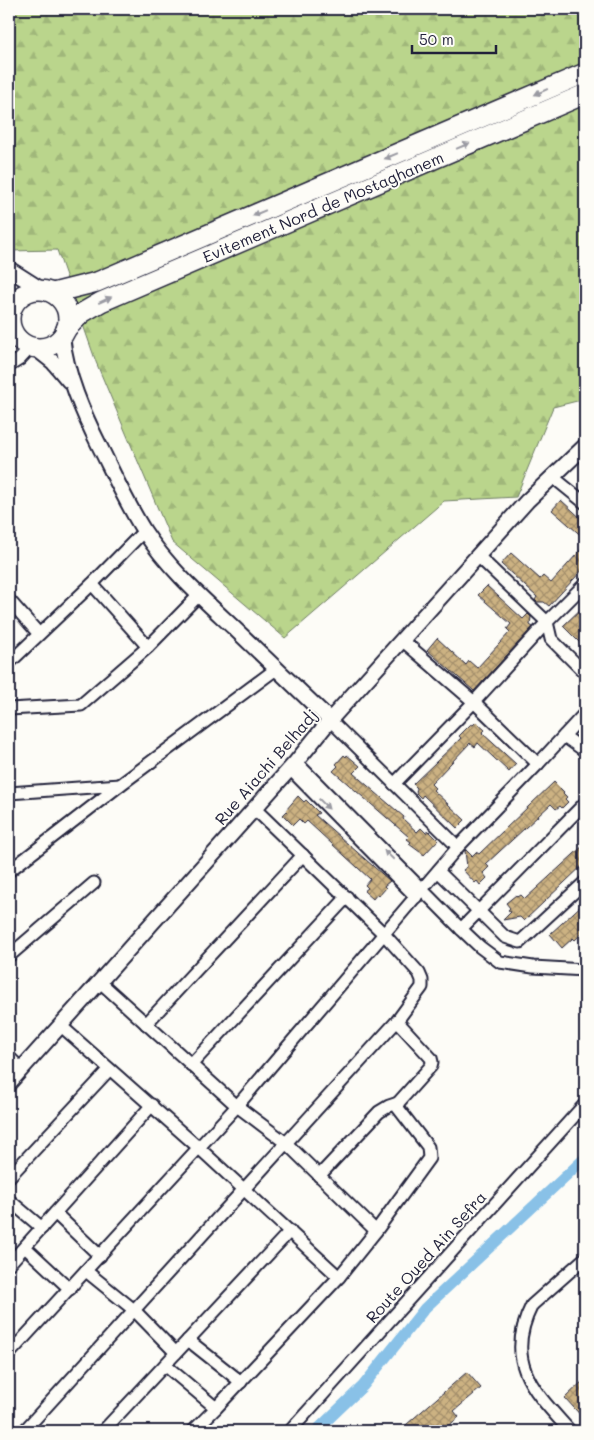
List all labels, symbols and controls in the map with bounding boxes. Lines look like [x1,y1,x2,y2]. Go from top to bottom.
scale bar [412,22,495,54]
text: 50 m [419,29,454,49]
one-way arrow [534,89,548,97]
one-way arrow [456,142,470,150]
street label: Evitement Nord de Mostaghanem [199,146,446,267]
one-way arrow [384,153,398,161]
one-way arrow [252,210,266,218]
one-way arrow [98,296,112,304]
street label: Rue Aiachi Belhadj [210,704,322,829]
one-way arrow [318,798,330,810]
one-way arrow [383,849,395,861]
street label: Route Oued Ain Sefra [361,1186,490,1327]

